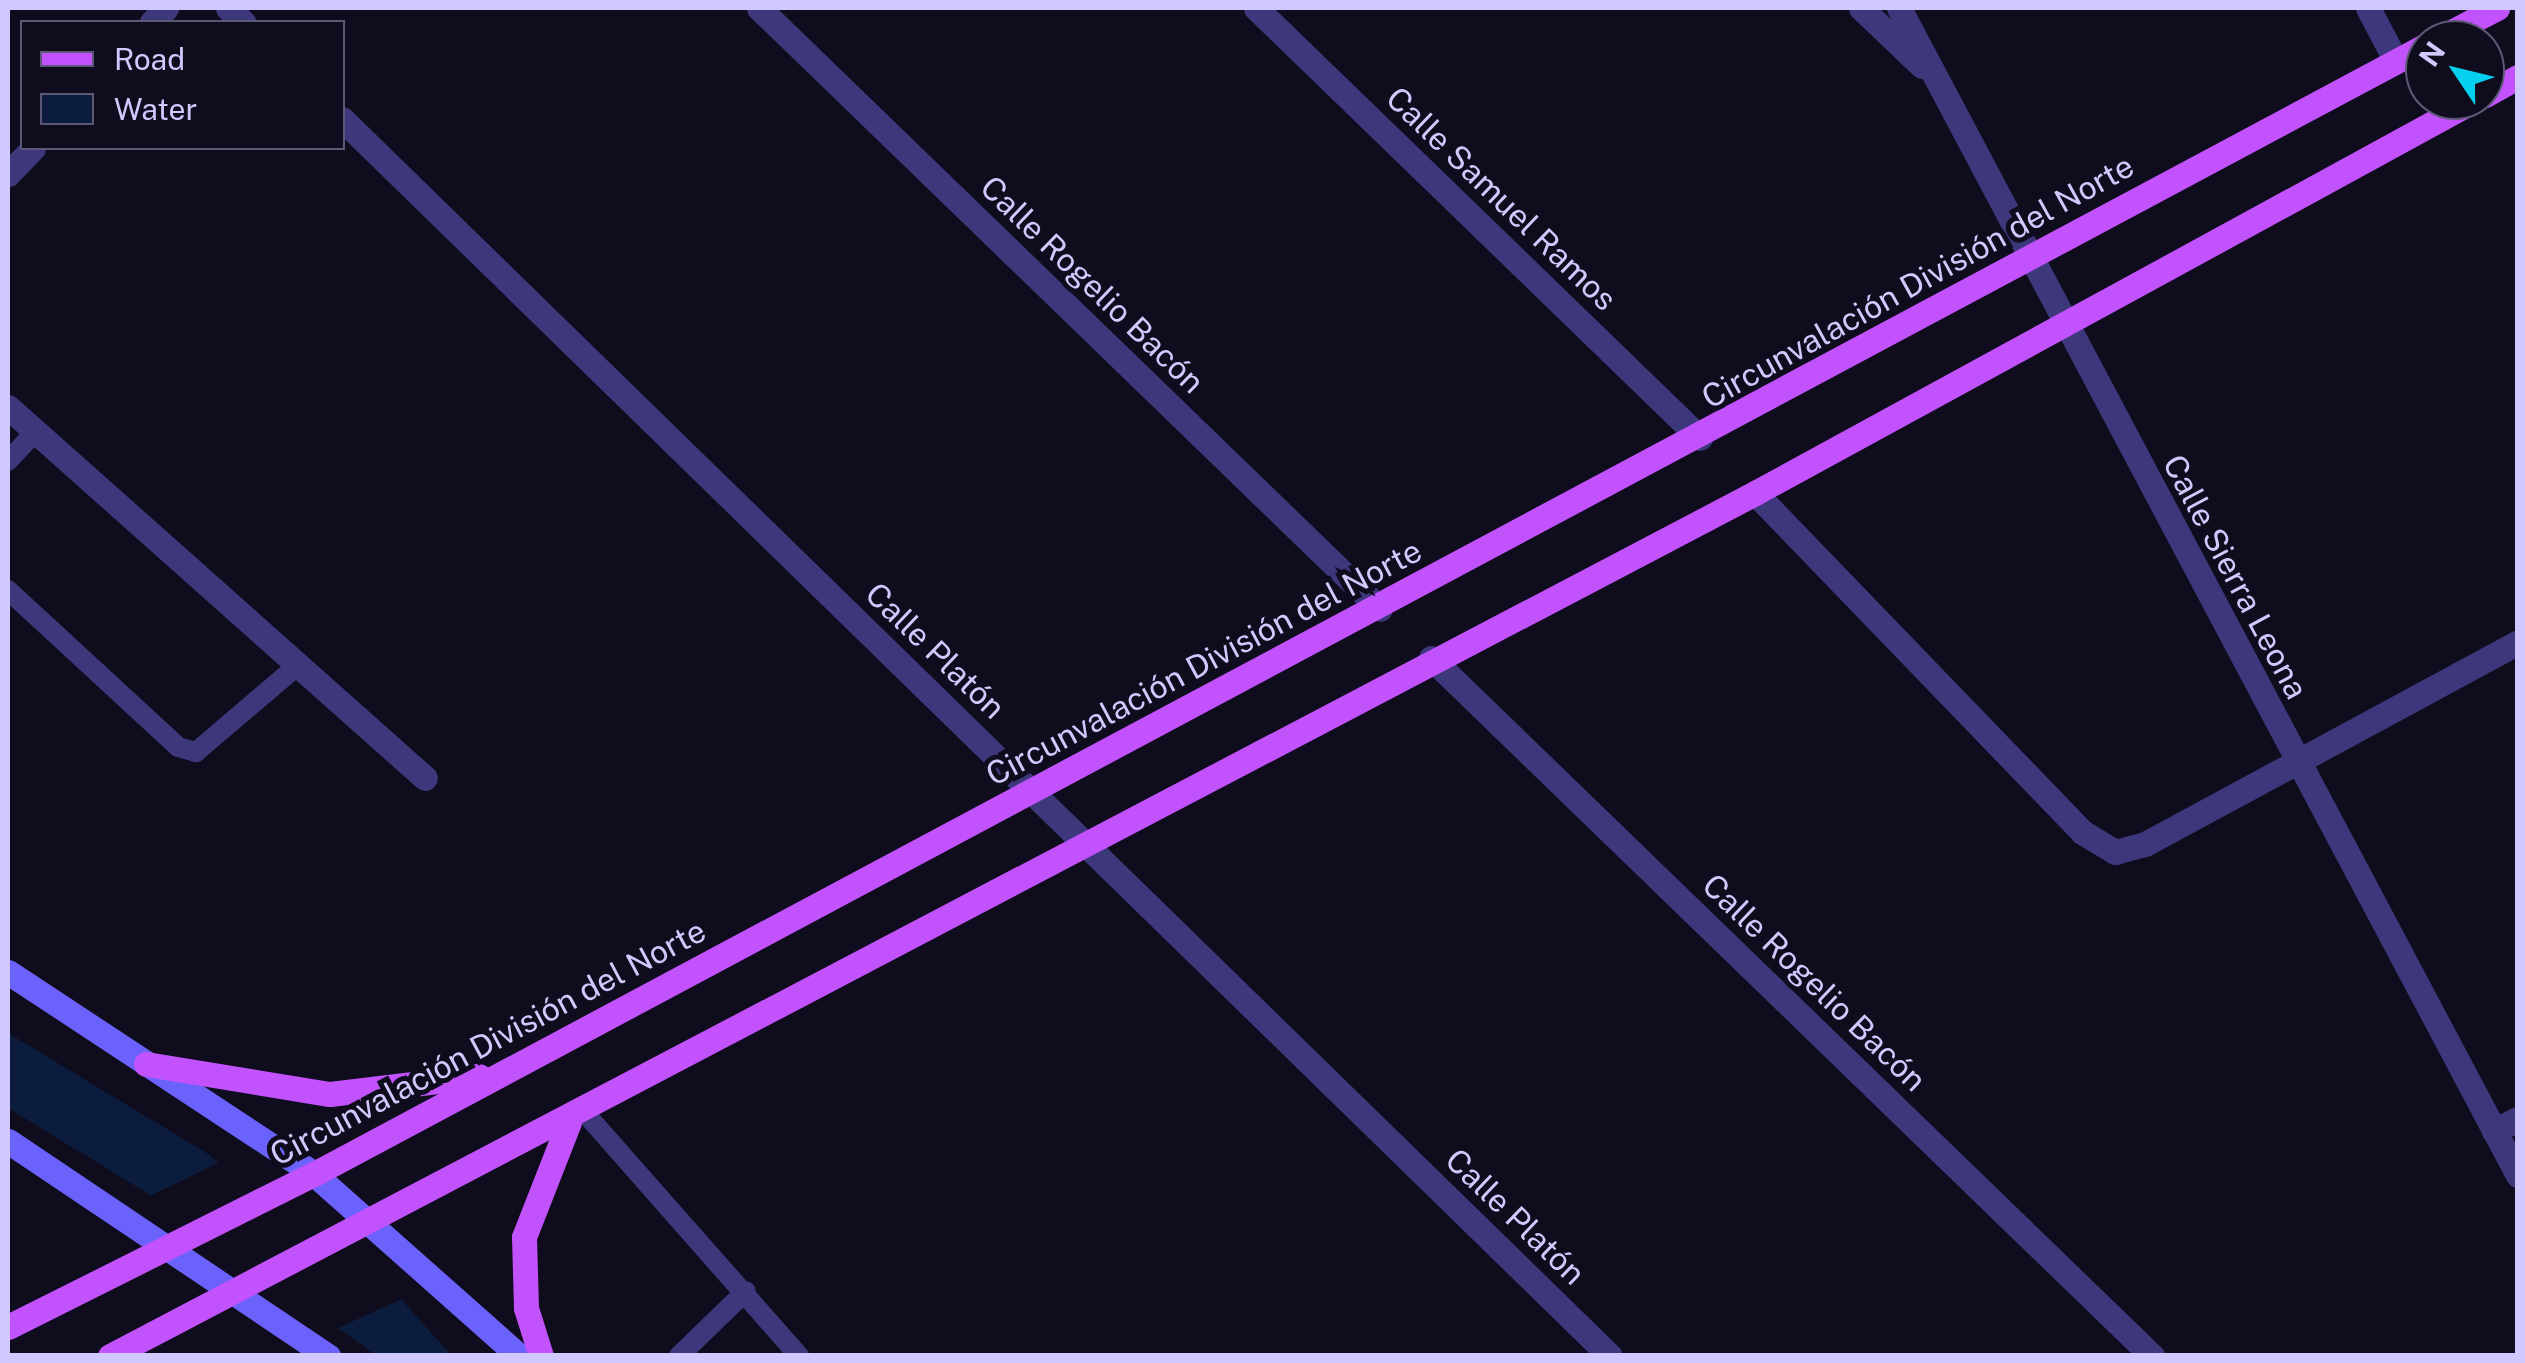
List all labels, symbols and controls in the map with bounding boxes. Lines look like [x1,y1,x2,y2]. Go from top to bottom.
legend [20,20,345,150]
north arrow [2405,20,2505,120]
text: N [2412,35,2451,72]
text: Road [114,41,185,77]
street label: Calle Samuel Ramos [1378,79,1624,319]
text: Water [114,91,197,127]
street label: Circunvalación División del Norte [1695,147,2141,417]
street label: Calle Rogelio Bacón [972,168,1212,402]
street label: Calle Sierra Leona [2154,448,2316,706]
street label: Circunvalación División del Norte [980,531,1428,795]
street label: Calle Platón [857,575,1013,727]
street label: Calle Rogelio Bacón [1694,866,1934,1100]
street label: Circunvalación División del Norte [264,911,712,1175]
street label: Calle Platón [1437,1141,1593,1293]

